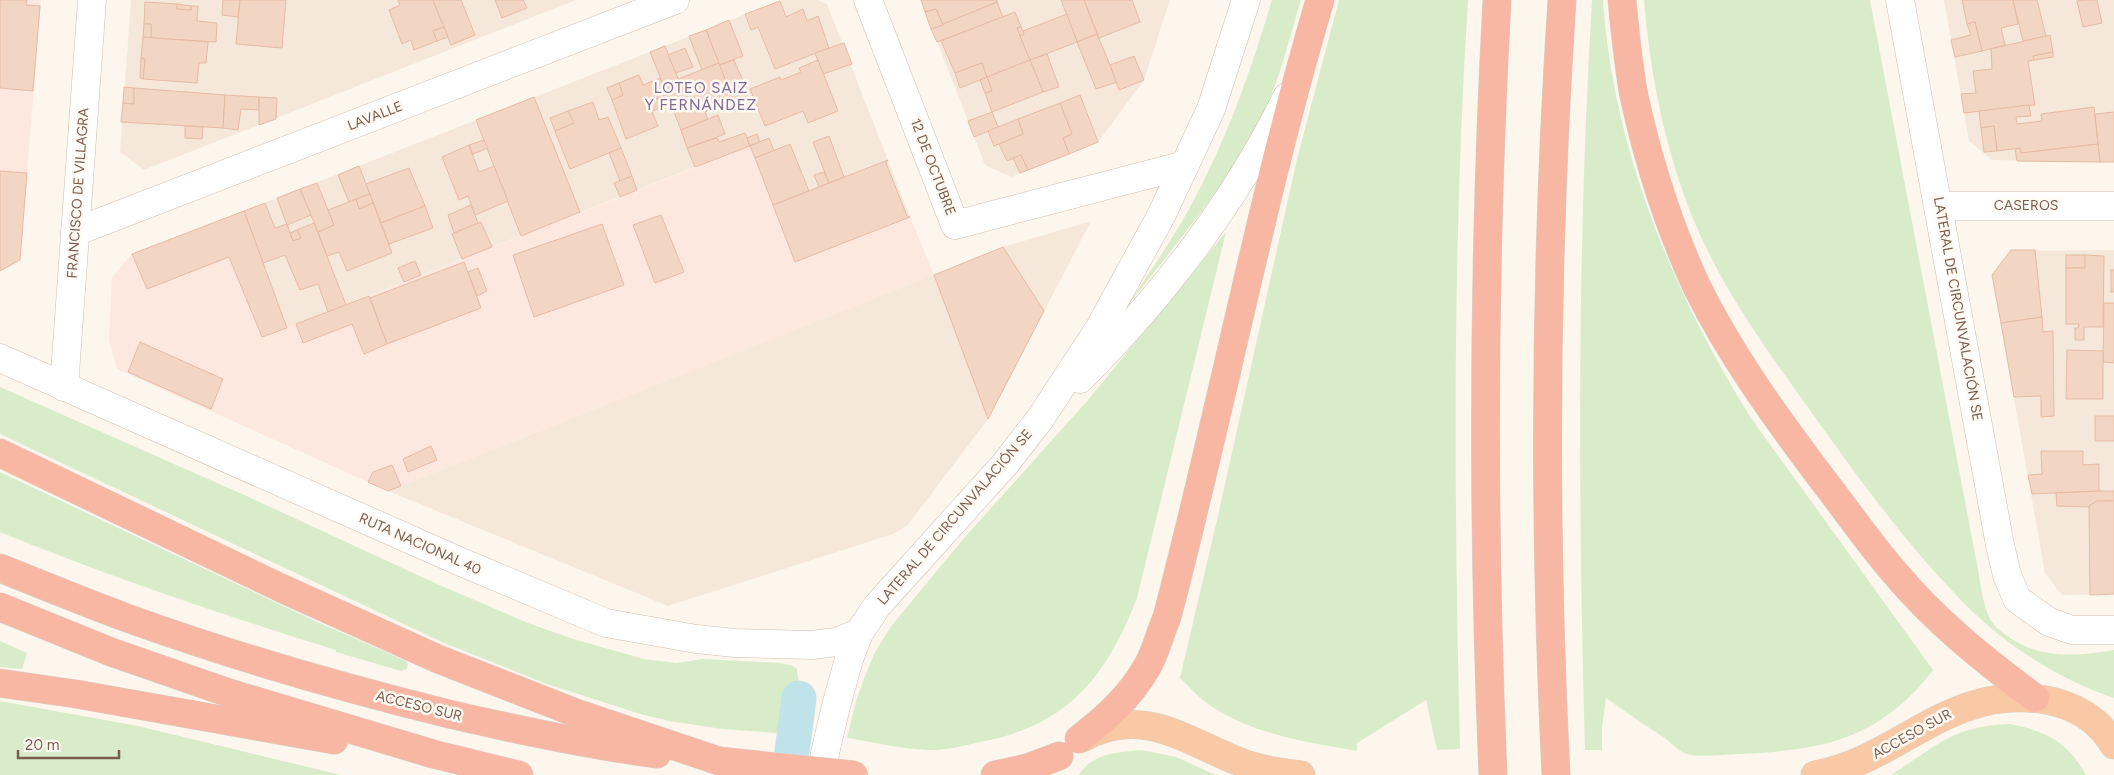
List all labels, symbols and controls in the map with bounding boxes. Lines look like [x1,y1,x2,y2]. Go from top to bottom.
district label: LOTEO SAIZ Y FERNÁNDEZ [645,79,757,114]
street label: LAVALLE [345,98,405,134]
street label: FRANCISCO DE VILLAGRA [64,107,92,279]
street label: 12 DE OCTUBRE [907,116,959,218]
street label: LATERAL DE CIRCUNVALACIÓN SE [1930,196,1986,422]
street label: CASEROS [1994,197,2058,214]
street label: LATERAL DE CIRCUNVALACIÓN SE [874,426,1036,608]
street label: RUTA NACIONAL 40 [356,509,484,579]
street label: ACCESO SUR [374,687,464,725]
street label: ACCESO SUR [1869,705,1955,763]
scale bar [18,728,119,760]
text: 20 m [25,736,59,754]

